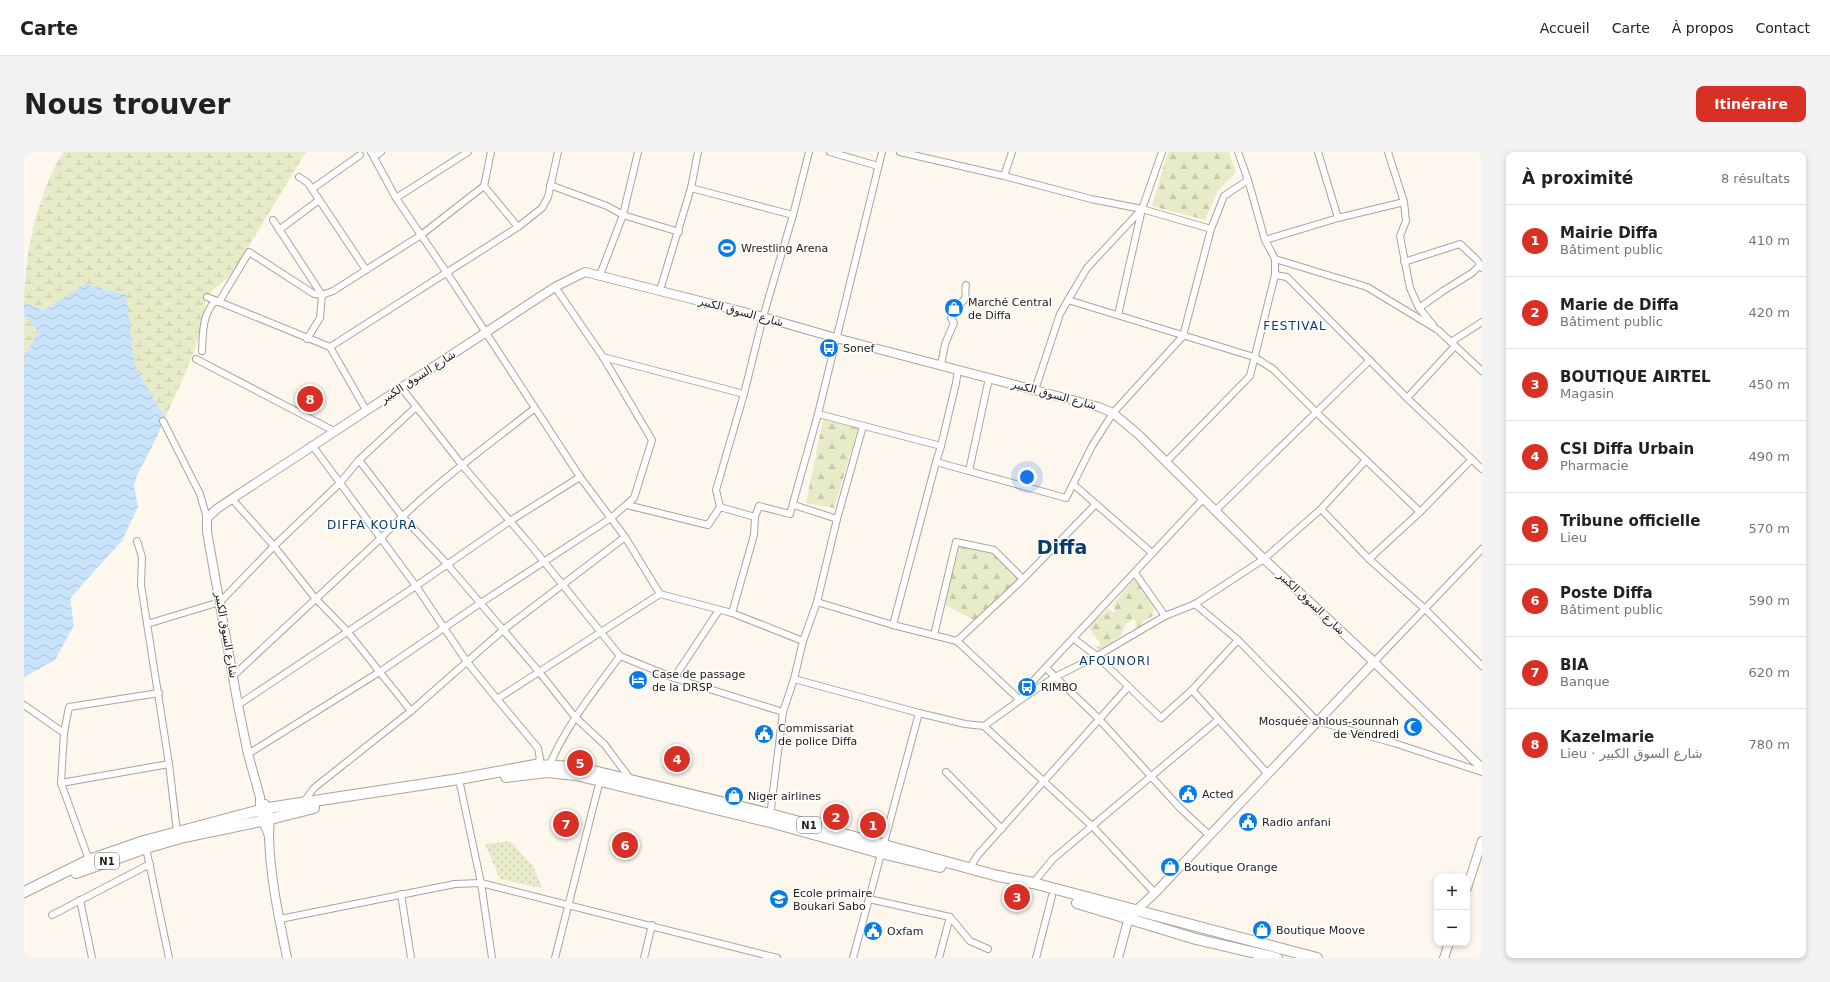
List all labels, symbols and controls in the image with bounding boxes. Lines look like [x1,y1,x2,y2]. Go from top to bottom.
text: Carte [20,17,78,39]
text: Accueil [1540,20,1590,36]
text: Carte [1612,20,1650,36]
text: À propos [1672,20,1734,36]
text: Contact [1756,20,1810,36]
button: Itinéraire [1696,86,1806,122]
text: Nous trouver [24,88,230,121]
text: À proximité [1522,168,1633,188]
text: 8 résultats [1721,171,1790,186]
text: Mairie Diffa [1560,224,1658,242]
text: 1 [1530,233,1540,248]
text: 410 m [1748,233,1790,248]
sports icon: Wrestling Arena [716,237,738,259]
place label: Wrestling Arena [741,242,828,255]
text: Bâtiment public [1560,242,1663,257]
street label: شارع السوق الكبير [696,294,785,330]
place label: Marché Central de Diffa [968,296,1052,322]
text: Marie de Diffa [1560,296,1679,314]
shop icon: Marché Central de Diffa [943,297,965,319]
text: 2 [1530,305,1540,320]
text: 420 m [1748,305,1790,320]
text: Bâtiment public [1560,314,1663,329]
district label: FESTIVAL [1263,319,1327,333]
bus stop icon: Sonef [818,337,840,359]
place label: Sonef [843,342,875,355]
street label: شارع السوق الكبير [377,348,458,407]
text: BOUTIQUE AIRTEL [1560,368,1711,386]
street label: شارع السوق الكبير [1009,377,1098,413]
text: 3 [1530,377,1540,392]
text: 450 m [1748,377,1790,392]
pin: 8 [297,384,323,414]
text: Magasin [1560,386,1614,401]
text: CSI Diffa Urbain [1560,440,1694,458]
text: 4 [1530,449,1540,464]
text: 490 m [1748,449,1790,464]
text: Pharmacie [1560,458,1629,473]
your location [1017,467,1037,487]
text: Tribune officielle [1560,512,1700,530]
district label: DIFFA KOURA [327,518,417,532]
text: 5 [1530,521,1540,536]
text: 570 m [1748,521,1790,536]
text: Lieu [1560,530,1587,545]
district label: Diffa [1037,536,1087,558]
street label: شارع السوق الكبير [1274,568,1347,637]
text: Poste Diffa [1560,584,1653,602]
street label: شارع السوق الكبير [212,590,240,679]
text: 6 [1530,593,1540,608]
text: 590 m [1748,593,1790,608]
text: Bâtiment public [1560,602,1663,617]
district label: AFOUNORI [1079,654,1151,668]
text: BIA [1560,656,1589,674]
text: 7 [1530,665,1540,680]
text: 620 m [1748,665,1790,680]
place label: Case de passage de la DRSP [652,668,746,694]
hotel icon: Case de passage de la DRSP [627,669,649,691]
text: Banque [1560,674,1610,689]
bus stop icon: RIMBO [1016,676,1038,698]
place label: RIMBO [1041,681,1078,694]
place label: Mosquée ahlous-sounnah de Vendredi [1259,715,1399,741]
mosque icon: Mosquée ahlous-sounnah de Vendredi [1402,716,1424,738]
place label: Commissariat de police Diffa [778,722,857,748]
public building icon: Commissariat de police Diffa [753,723,775,745]
text: Kazelmarie [1560,728,1654,746]
text: 8 [1530,737,1540,752]
text: 780 m [1748,737,1790,752]
pin: 4 [664,744,690,774]
text: Lieu · شارع السوق الكبير [1560,746,1702,761]
pin: 5 [567,748,593,778]
public building icon: Acted [1177,783,1199,805]
shop icon: Niger airlines [723,785,745,807]
place label: Acted [1202,788,1233,801]
place label: Niger airlines [748,790,821,803]
pin: 2 [823,802,849,832]
pin: 7 [553,809,579,839]
pin: 1 [860,810,886,840]
public building icon: Radio anfani [1237,811,1259,833]
place label: Radio anfani [1262,816,1331,829]
road number: N1 [797,817,821,833]
pin: 6 [612,830,638,860]
road number: N1 [95,853,119,869]
shop icon: Boutique Orange [1159,856,1181,878]
place label: Boutique Orange [1184,861,1278,874]
map controls [1434,874,1470,946]
button: + [1434,874,1470,910]
pin: 3 [1004,882,1030,912]
place label: Ecole primaire Boukari Sabo [793,887,872,913]
school or university icon: Ecole primaire Boukari Sabo [768,888,790,910]
button: − [1434,910,1470,946]
shop icon: Boutique Moove [1251,919,1273,941]
public building icon: Oxfam [862,920,884,942]
place label: Boutique Moove [1276,924,1365,937]
place label: Oxfam [887,925,924,938]

